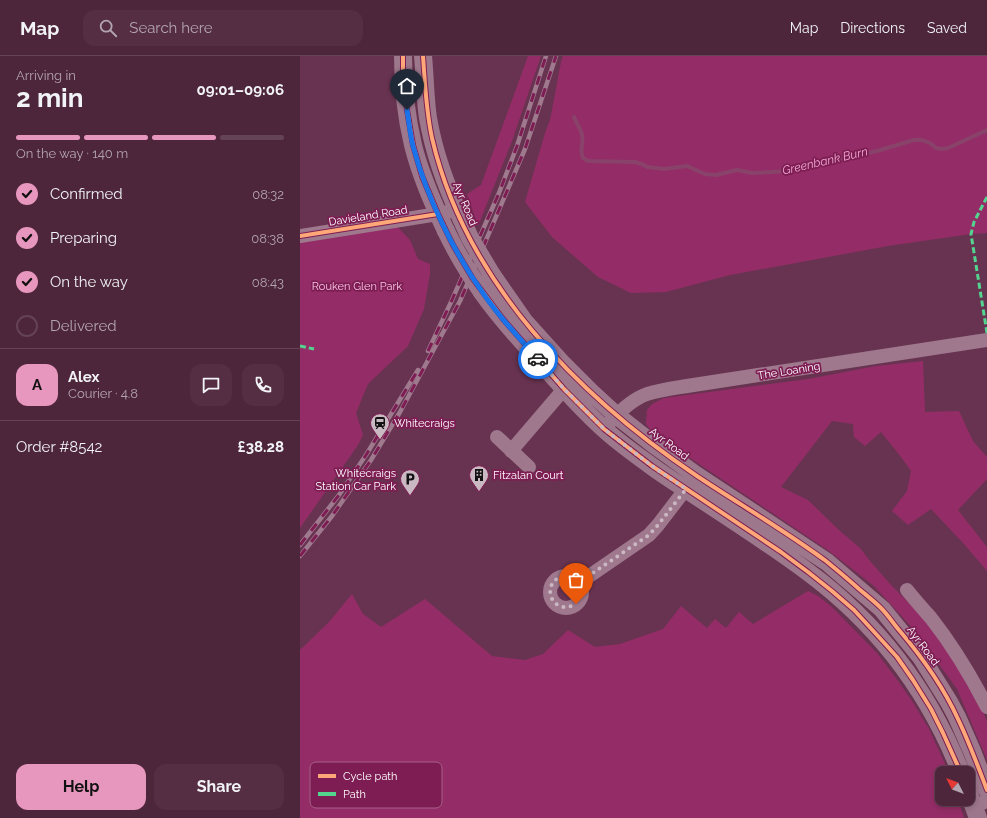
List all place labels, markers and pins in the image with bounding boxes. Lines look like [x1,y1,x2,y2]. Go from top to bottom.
pin [390,69,424,110]
station icon: Whitecraigs [369,412,391,440]
place label: Whitecraigs [394,417,455,430]
building icon: Fitzalan Court [468,464,490,492]
place label: Whitecraigs Station Car Park [316,467,396,493]
parking icon: Whitecraigs Station Car Park [399,468,421,496]
place label: Fitzalan Court [493,469,564,482]
pin [559,563,593,604]

